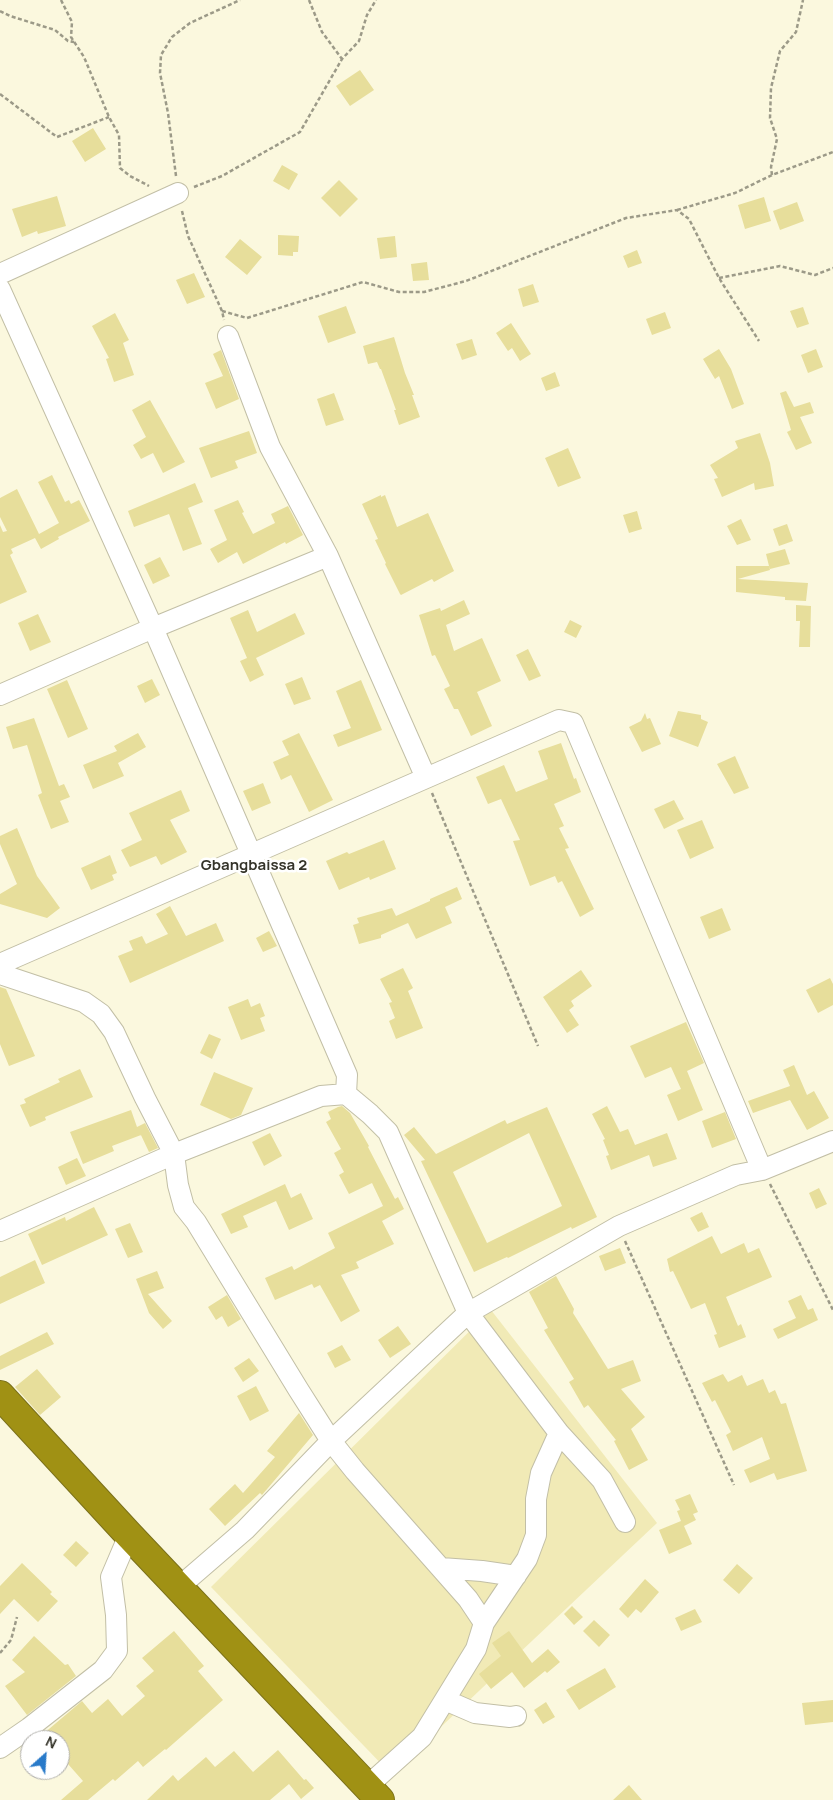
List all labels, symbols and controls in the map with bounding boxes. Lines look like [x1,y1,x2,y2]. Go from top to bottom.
district label: Gbangbaissa 2 [201,857,307,875]
north arrow [20,1730,70,1780]
text: N [43,1731,60,1753]

